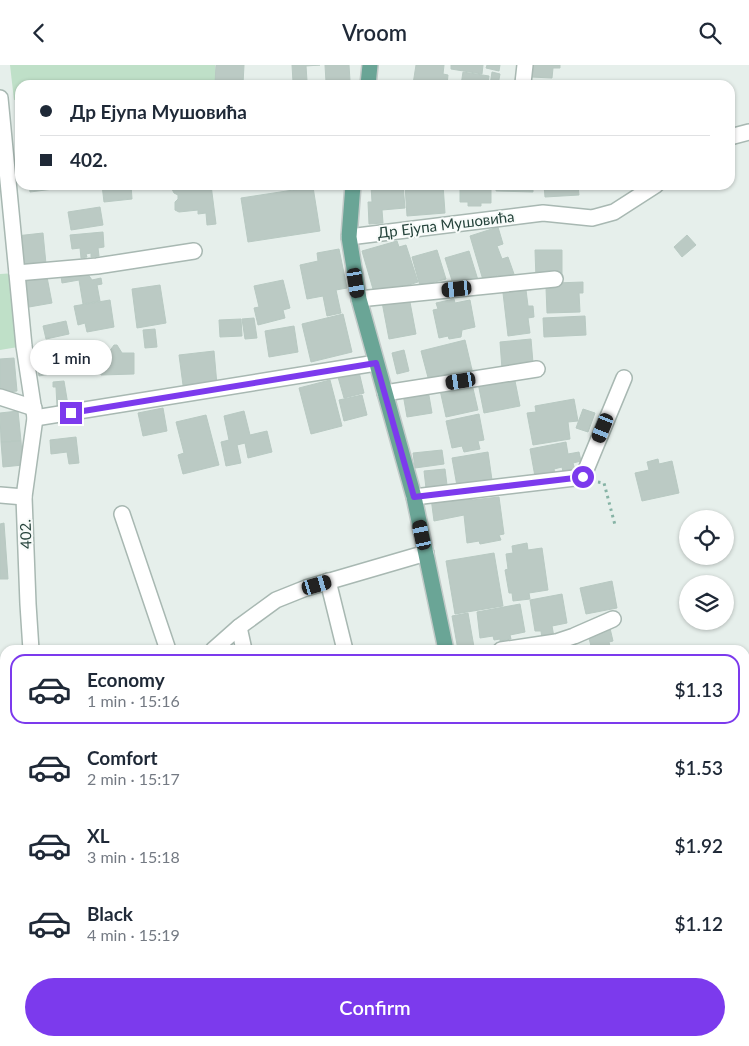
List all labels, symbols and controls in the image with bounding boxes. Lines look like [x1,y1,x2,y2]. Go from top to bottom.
icon: back [25,19,53,47]
text: Vroom [342,19,407,46]
icon: search [696,19,724,47]
text: Др Ејупа Мушовића [70,100,247,123]
text: 402. [70,148,108,171]
street label: Др Ејупа Мушовића [376,207,515,241]
car [346,267,365,299]
car [441,280,472,298]
callout: 1 min [30,341,112,375]
text: 1 min [51,348,91,367]
car [445,371,476,391]
route end [60,402,82,424]
car [590,411,615,445]
route start [572,466,594,488]
map controls [679,510,734,630]
button: locate [679,510,734,565]
street label: 402. [15,519,35,549]
car [411,519,432,551]
car [300,574,333,596]
button: layers [679,575,734,630]
icon: car [27,667,72,712]
text: Economy [87,668,165,691]
text: $1.13 [674,678,723,701]
text: 1 min · 15:16 [87,691,180,710]
icon: car [27,745,72,790]
text: Comfort [87,746,158,769]
text: $1.53 [674,756,723,779]
text: 2 min · 15:17 [87,769,180,788]
icon: car [27,823,72,868]
text: XL [87,824,110,847]
text: $1.92 [674,834,723,857]
text: 3 min · 15:18 [87,847,180,866]
icon: car [27,901,72,946]
text: Black [87,902,133,925]
text: $1.12 [674,912,723,935]
text: 4 min · 15:19 [87,925,180,944]
button: Confirm [25,978,725,1036]

